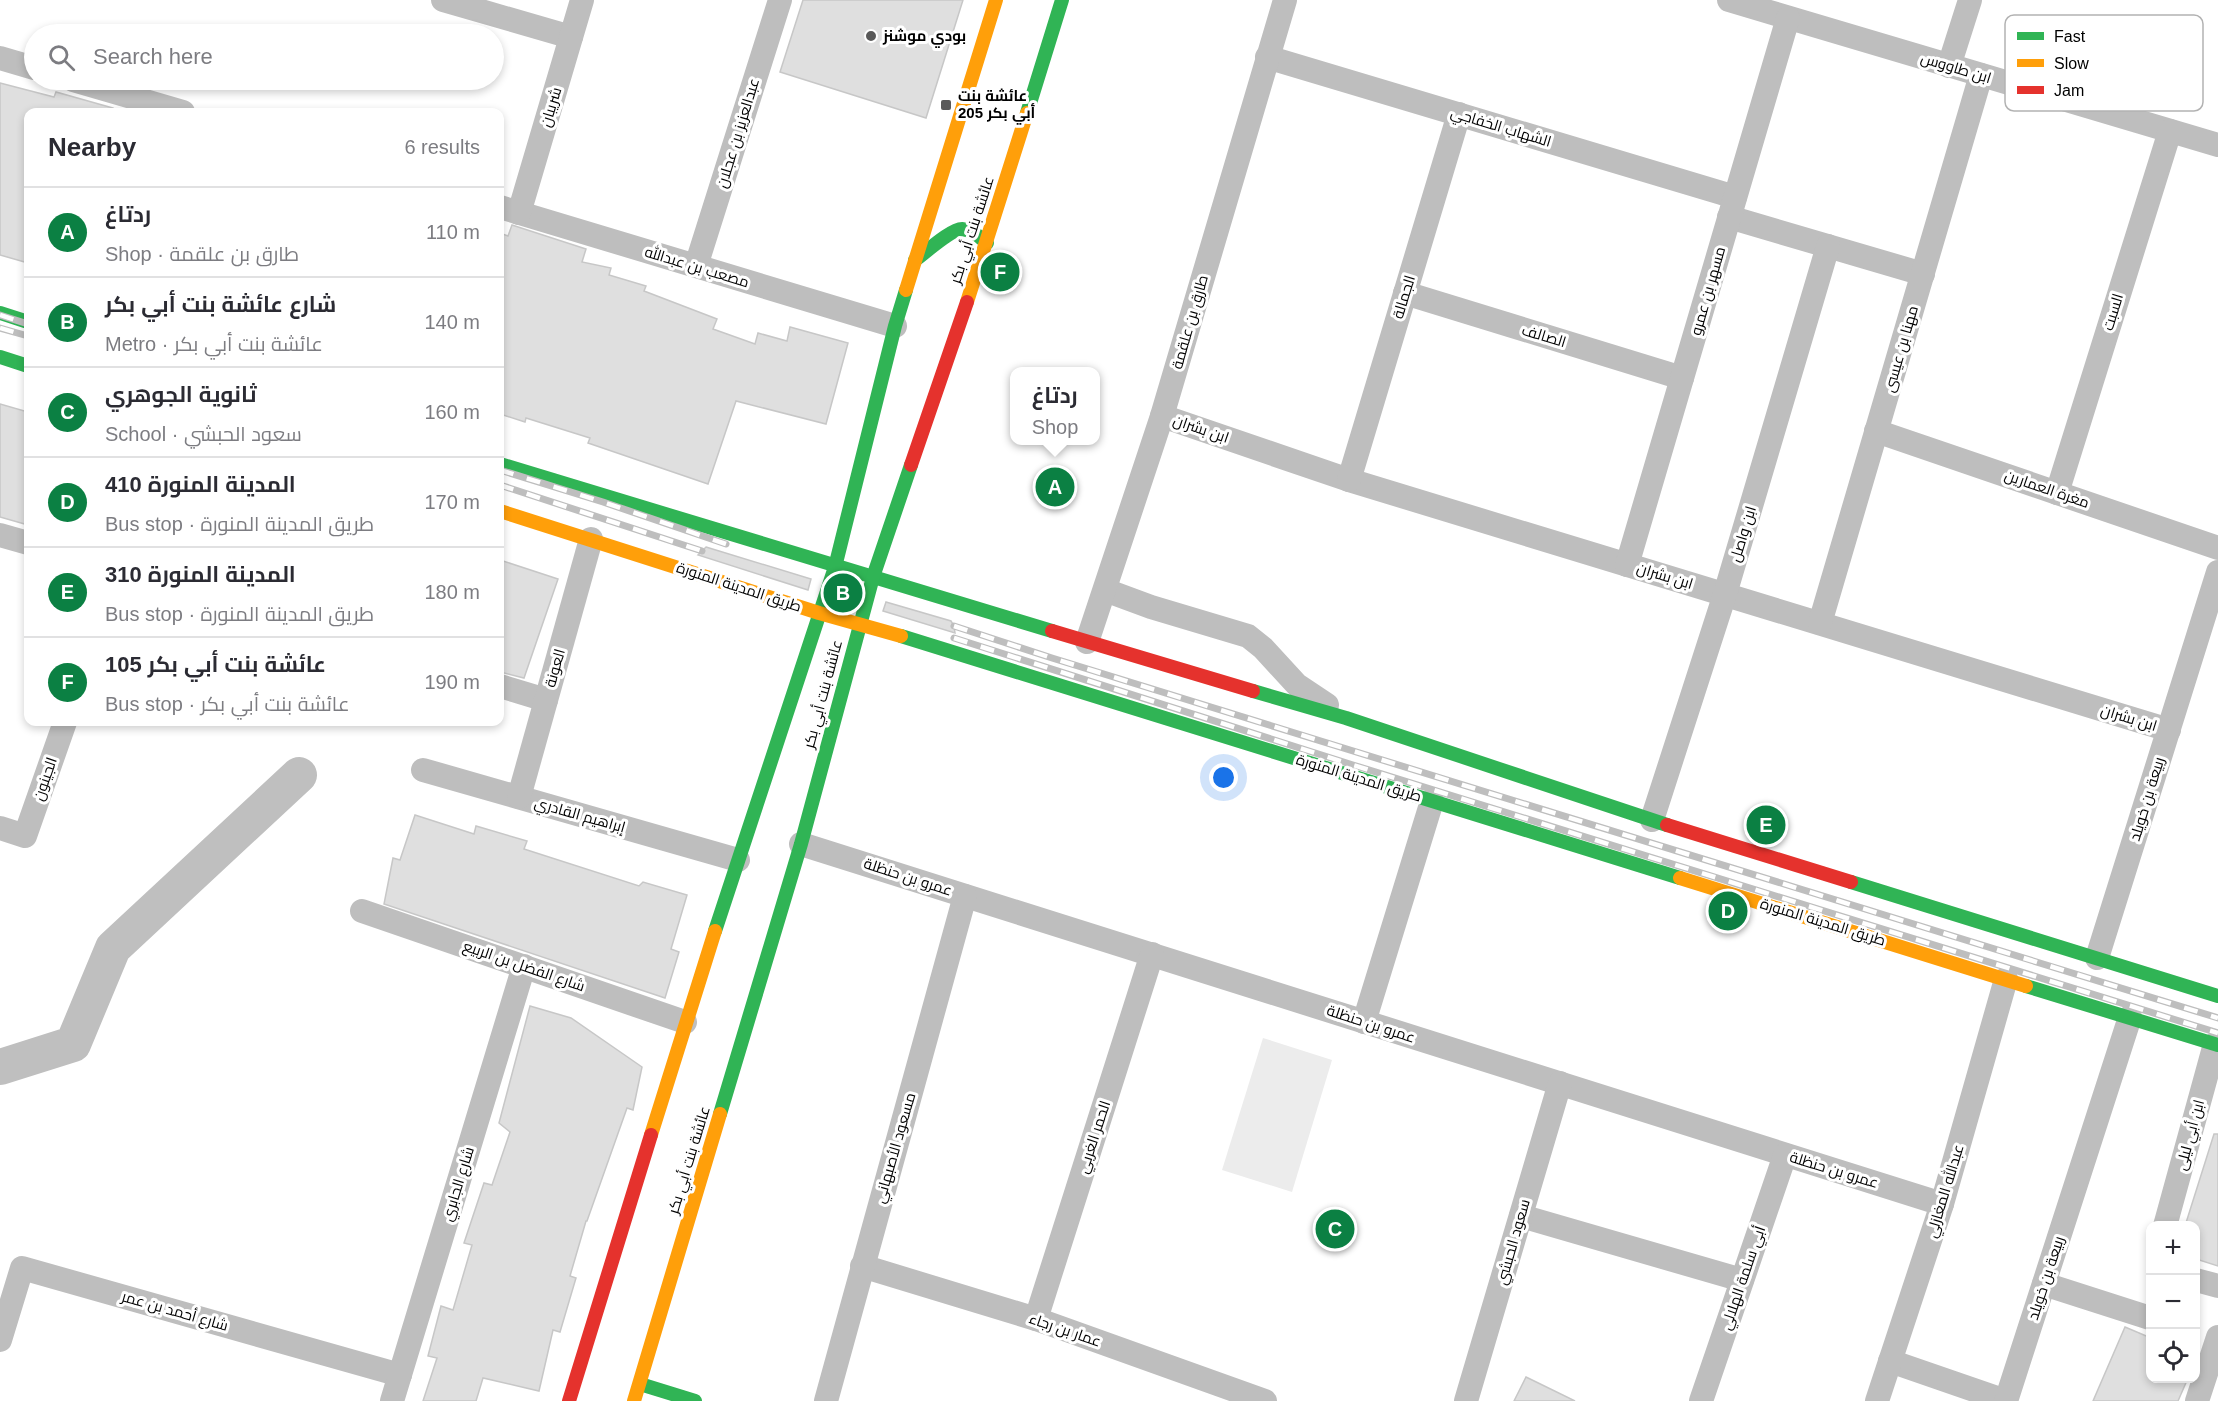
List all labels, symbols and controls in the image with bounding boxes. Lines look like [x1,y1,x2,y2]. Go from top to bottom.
legend [2005,15,2203,111]
search box [24,24,504,90]
place label: بودي موشنز [882,27,966,48]
text: Fast [2054,28,2086,45]
marker: بودي موشنز [864,29,878,43]
icon: search [45,41,78,74]
text: Search here [93,44,213,69]
street label: ابن طاووس [1918,49,1993,88]
text: Slow [2054,55,2089,72]
street label: عبدالعزيز بن عجلان [713,76,764,190]
text: Jam [2054,82,2084,99]
street label: شريبان [536,85,567,129]
place label: عائشة بنت أبي بكر 205 [958,87,1036,125]
marker: عائشة بنت أبي بكر 205 [939,98,953,112]
street label: الشهاب الخفاجي [1448,103,1553,154]
text: Nearby [48,132,136,162]
text: 6 results [404,136,480,158]
street label: عائشة بنت أبي بكر [945,174,1001,288]
text: ردتاغ [105,202,151,227]
text: A [60,221,75,243]
text: 110 m [426,221,480,243]
street label: مصعب بن عبدالله [642,242,752,292]
text: Shop · طارق بن علقمة [105,243,299,265]
street label: مسهر بن عمرو [1687,245,1730,338]
pin: F [980,250,1020,294]
street label: طارق بن علقمة [1168,273,1213,371]
street label: الجمالة [1389,273,1418,321]
street label: السبت [2099,291,2126,332]
text: شارع عائشة بنت أبي بكر [105,292,336,317]
street label: مهنا بن عيسى [1880,304,1923,395]
text: B [60,311,75,333]
text: 140 m [424,311,480,333]
street label: الصالف [1520,321,1568,350]
text: Metro · عائشة بنت أبي بكر [105,333,323,355]
popup [1010,367,1100,445]
text: ثانوية الجوهري [105,382,257,407]
text: ردتاغ [1032,383,1078,408]
text: C [60,401,75,423]
text: 160 m [424,401,480,423]
street label: ابن بشران [1170,411,1231,448]
text: Shop [1032,416,1078,438]
text: School · سعود الحبشي [105,423,302,445]
pin: A [1036,464,1074,510]
street label: مغرة العمارين [2002,466,2092,513]
text: المدينة المنورة 410 [105,472,296,497]
text: D [60,491,75,513]
text: 170 m [424,491,480,513]
street label: ابن واصل [1726,504,1761,565]
text: Bus stop · طريق المدينة المنورة [105,513,374,535]
street label: طريق المدينة المنورة [674,558,804,617]
street label: ابن بشران [1634,559,1695,594]
text: المدينة المنورة 310 [105,562,296,587]
pin: B [824,570,862,616]
text: E [61,581,74,603]
text: 180 m [424,581,480,603]
text: Bus stop · طريق المدينة المنورة [105,603,374,625]
street label: عائشة بنت أبي بكر [799,637,849,752]
street label: العونة [541,647,569,689]
text: عائشة بنت أبي بكر 105 [105,652,326,677]
text: F [61,671,74,693]
text: 190 m [424,671,480,693]
text: Bus stop · عائشة بنت أبي بكر [105,693,350,715]
street label: ابن بشران [2098,701,2159,736]
street label: طريق المدينة المنورة [1294,750,1424,807]
street label: الجينون [29,755,62,803]
street label: ربيعة بن خويلد [2126,755,2169,844]
your location [1209,763,1238,792]
street label: إبراهيم القادري [532,793,628,839]
pin: E [1746,802,1786,848]
street label: عمرو بن حنظلة [861,854,954,901]
pin: D [1708,888,1748,934]
street label: طريق المدينة المنورة [1758,894,1888,951]
street label: شارع الفضل بن الربيع [460,937,587,997]
street label: عمرو بن حنظلة [1324,1001,1417,1048]
street label: مسعود الأصبهاني [871,1091,922,1206]
street label: ابن أبي ليلى [2171,1097,2211,1173]
street label: الحمر الغربي [1074,1098,1117,1177]
street label: عائشة بنت أبي بكر [663,1104,717,1218]
street label: عبدالله المغازلي [1921,1142,1971,1241]
street label: شارع الجابري [438,1145,481,1224]
street label: عمرو بن حنظلة [1787,1148,1881,1193]
street label: سعود الحبشي [1492,1197,1537,1288]
pin: C [1316,1206,1354,1252]
map controls [2146,1221,2200,1383]
button: + [2146,1221,2200,1275]
street label: أبي سلمة الهلالي [1716,1223,1772,1333]
street label: ربيعة بن خويلد [2024,1234,2069,1322]
button: − [2146,1275,2200,1329]
street label: شارع أحمد بن عمر [118,1286,231,1337]
street label: عمار بن رجاء [1026,1309,1103,1352]
button: locate [2146,1329,2200,1383]

